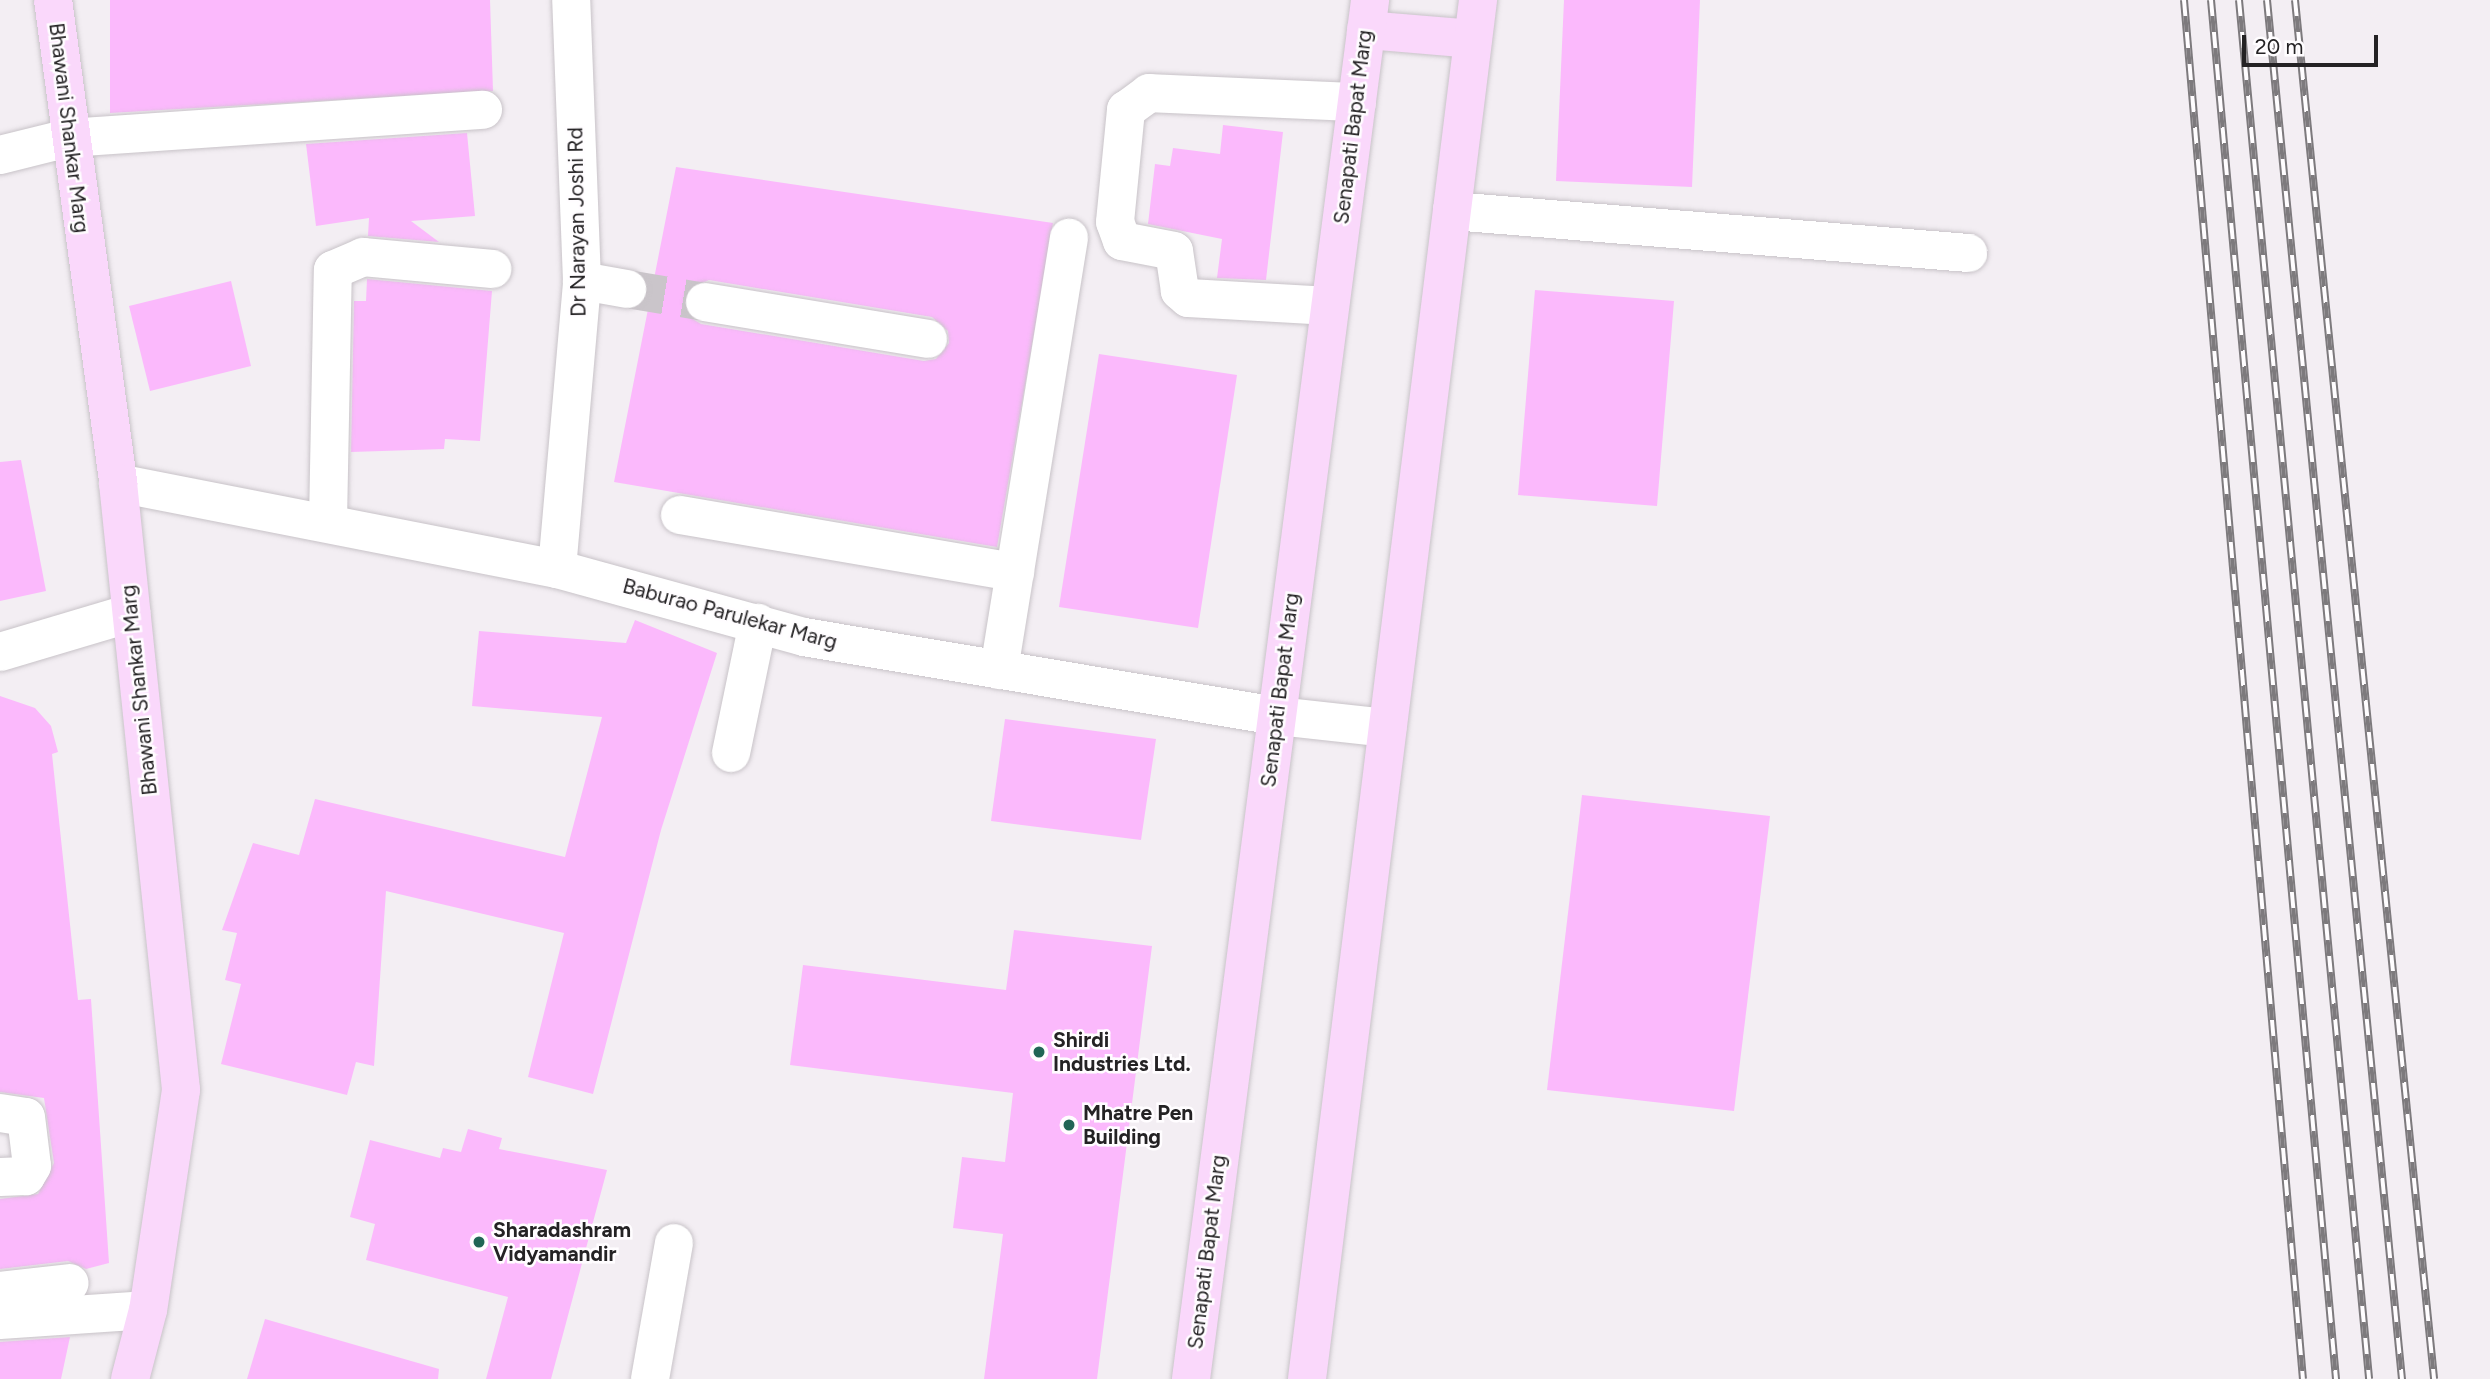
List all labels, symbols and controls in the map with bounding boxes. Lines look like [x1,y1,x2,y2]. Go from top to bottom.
street label: Bhawani Shankar Marg [44,21,94,235]
scale bar [2245,21,2382,65]
street label: Senapati Bapat Marg [1329,28,1377,226]
text: 20 m [2255,34,2303,59]
street label: Dr Narayan Joshi Rd [563,127,591,317]
street label: Baburao Parulekar Marg [620,573,840,655]
street label: Bhawani Shankar Marg [115,583,163,797]
street label: Senapati Bapat Marg [1256,591,1304,789]
place label: Shirdi Industries Ltd. [1053,1027,1191,1077]
marker: Shirdi Industries Ltd. [1031,1044,1047,1060]
place label: Mhatre Pen Building [1083,1100,1193,1150]
marker: Mhatre Pen Building [1061,1117,1077,1133]
street label: Senapati Bapat Marg [1183,1153,1231,1351]
place label: Sharadashram Vidyamandir [493,1217,631,1267]
marker: Sharadashram Vidyamandir [471,1234,487,1250]

